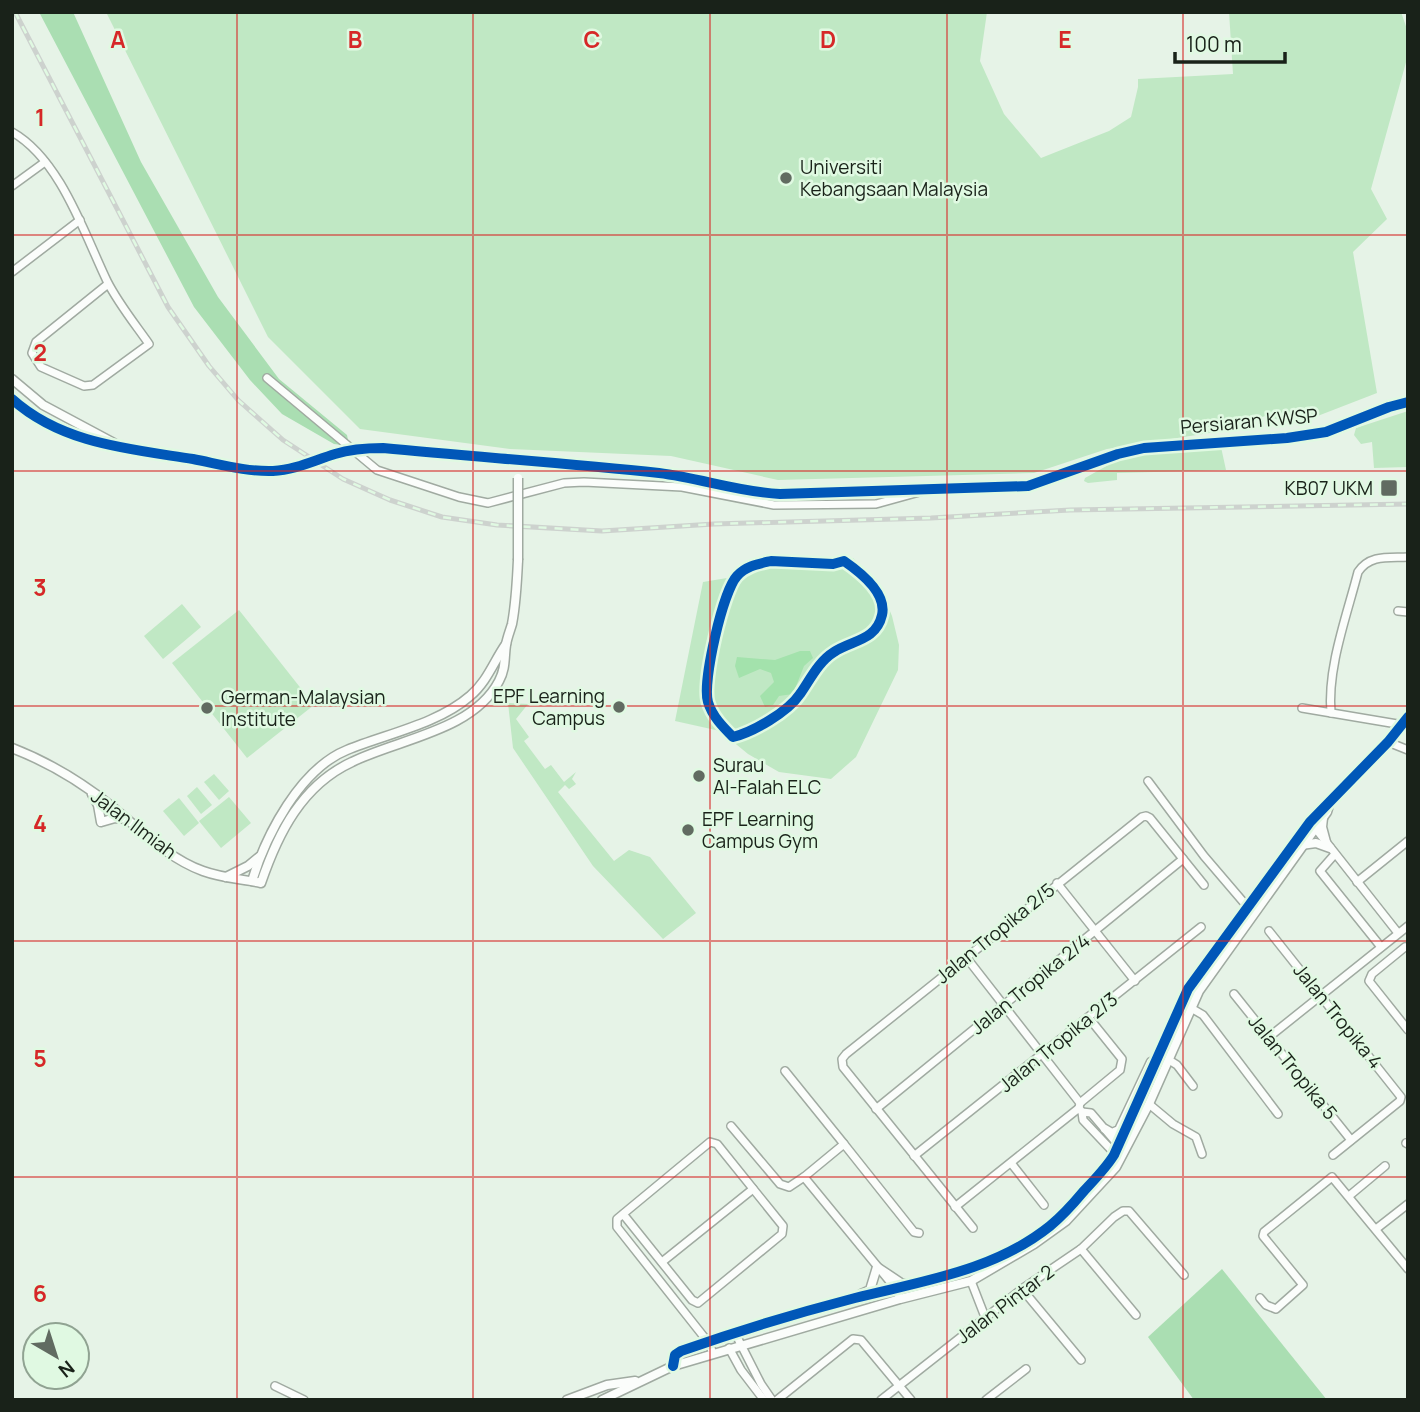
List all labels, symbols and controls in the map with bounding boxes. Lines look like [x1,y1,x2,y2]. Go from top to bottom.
scale bar [1175,21,1285,65]
text: A [110,23,126,55]
text: B [348,23,362,55]
text: C [584,23,601,55]
text: D [820,23,836,55]
text: E [1058,23,1072,55]
text: 100 m [1186,30,1242,58]
text: 1 [35,101,45,133]
place label: Universiti Kebangsaan Malaysia [800,154,988,202]
marker: Universiti Kebangsaan Malaysia [778,170,794,186]
text: 2 [33,336,47,368]
street label: Persiaran KWSP [1179,402,1319,440]
place label: KB07 UKM [1285,475,1373,501]
marker: KB07 UKM [1379,478,1399,498]
text: 3 [33,571,47,603]
place label: EPF Learning Campus [493,683,605,731]
place label: German-Malaysian Institute [221,684,386,732]
marker: EPF Learning Campus [611,699,627,715]
marker: German-Malaysian Institute [199,700,215,716]
place label: Surau Al-Falah ELC [713,752,821,800]
marker: Surau Al-Falah ELC [691,768,707,784]
street label: Jalan Ilmiah [86,783,182,865]
place label: EPF Learning Campus Gym [702,806,818,854]
text: 4 [33,807,47,839]
marker: EPF Learning Campus Gym [680,822,696,838]
street label: Jalan Tropika 2/5 [930,877,1060,989]
street label: Jalan Tropika 2/4 [965,928,1095,1040]
street label: Jalan Tropika 4 [1287,958,1389,1074]
street label: Jalan Tropika 2/3 [993,986,1123,1098]
street label: Jalan Tropika 5 [1243,1009,1343,1125]
text: 5 [33,1042,47,1074]
street label: Jalan Pintar 2 [951,1259,1059,1349]
text: 6 [33,1277,47,1309]
north arrow [21,1321,91,1391]
text: N [53,1355,80,1384]

